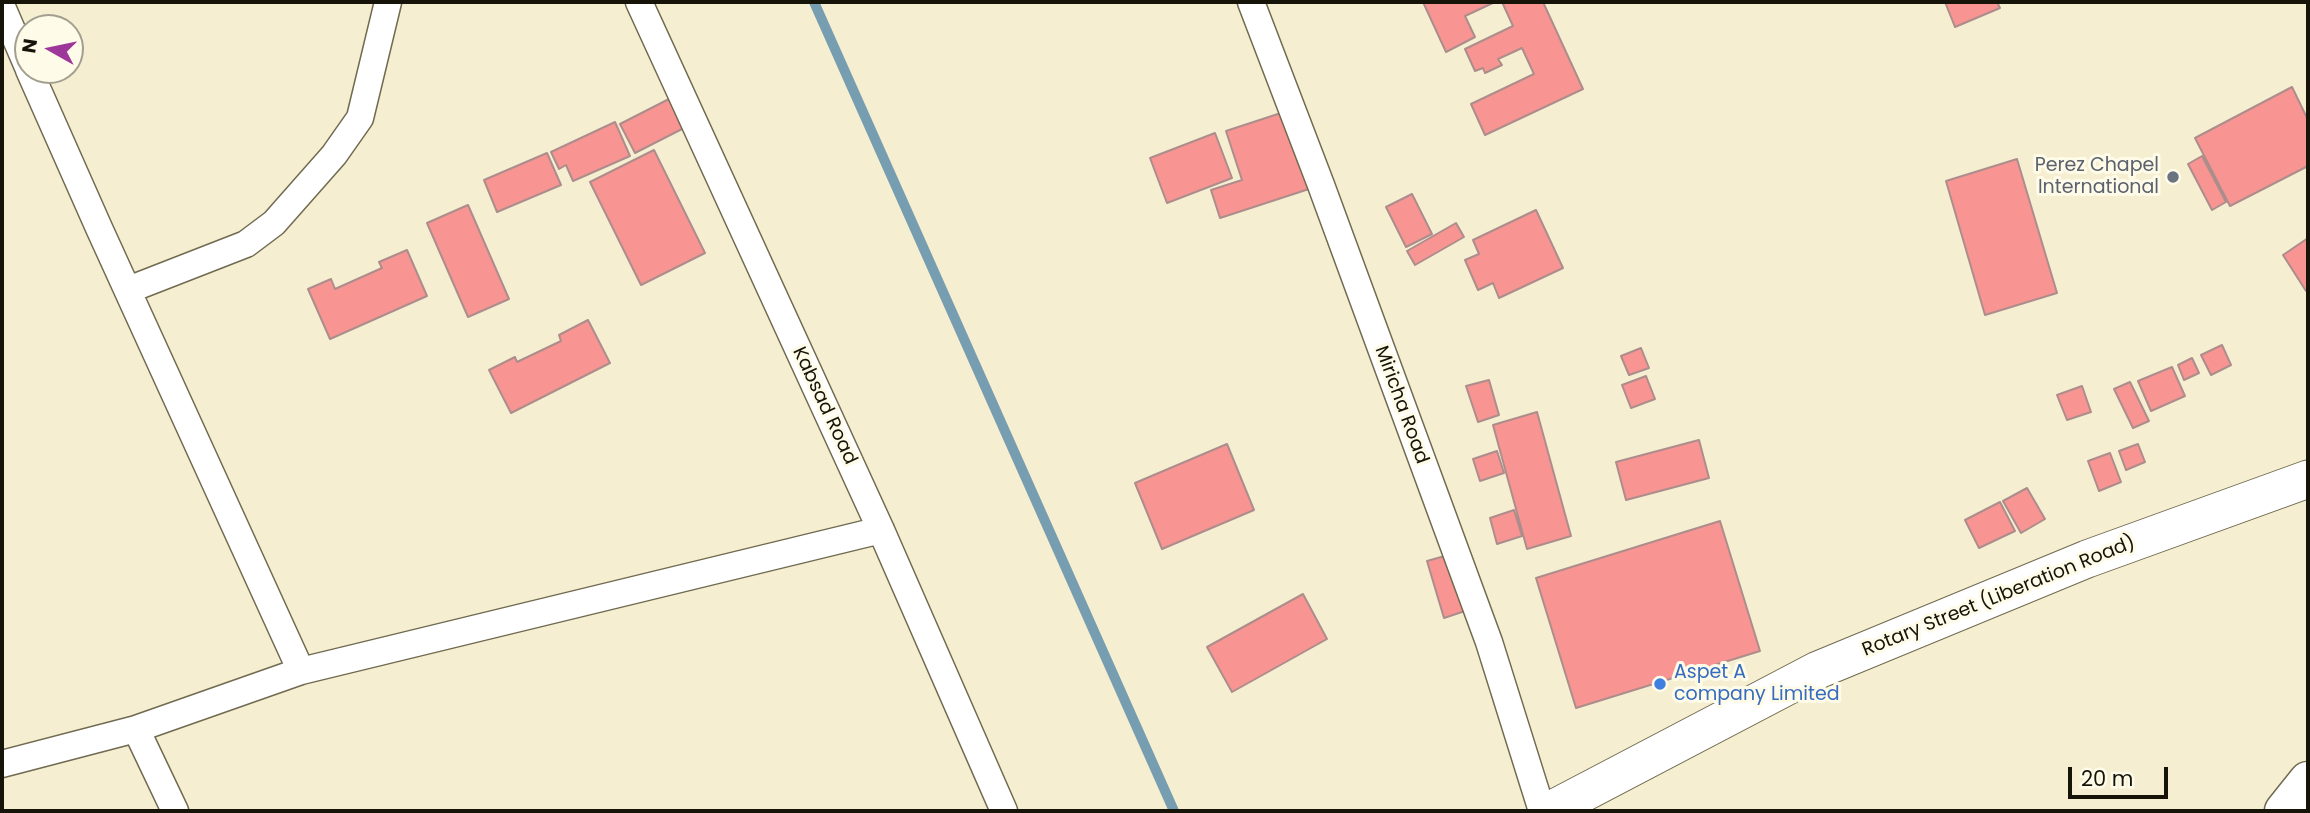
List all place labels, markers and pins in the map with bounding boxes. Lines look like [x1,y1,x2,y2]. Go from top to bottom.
place label: Perez Chapel International [2035,155,2159,199]
marker: Perez Chapel International [2165,169,2181,185]
place label: Aspet A company Limited [1674,662,1840,706]
marker: Aspet A company Limited [1652,676,1668,692]

